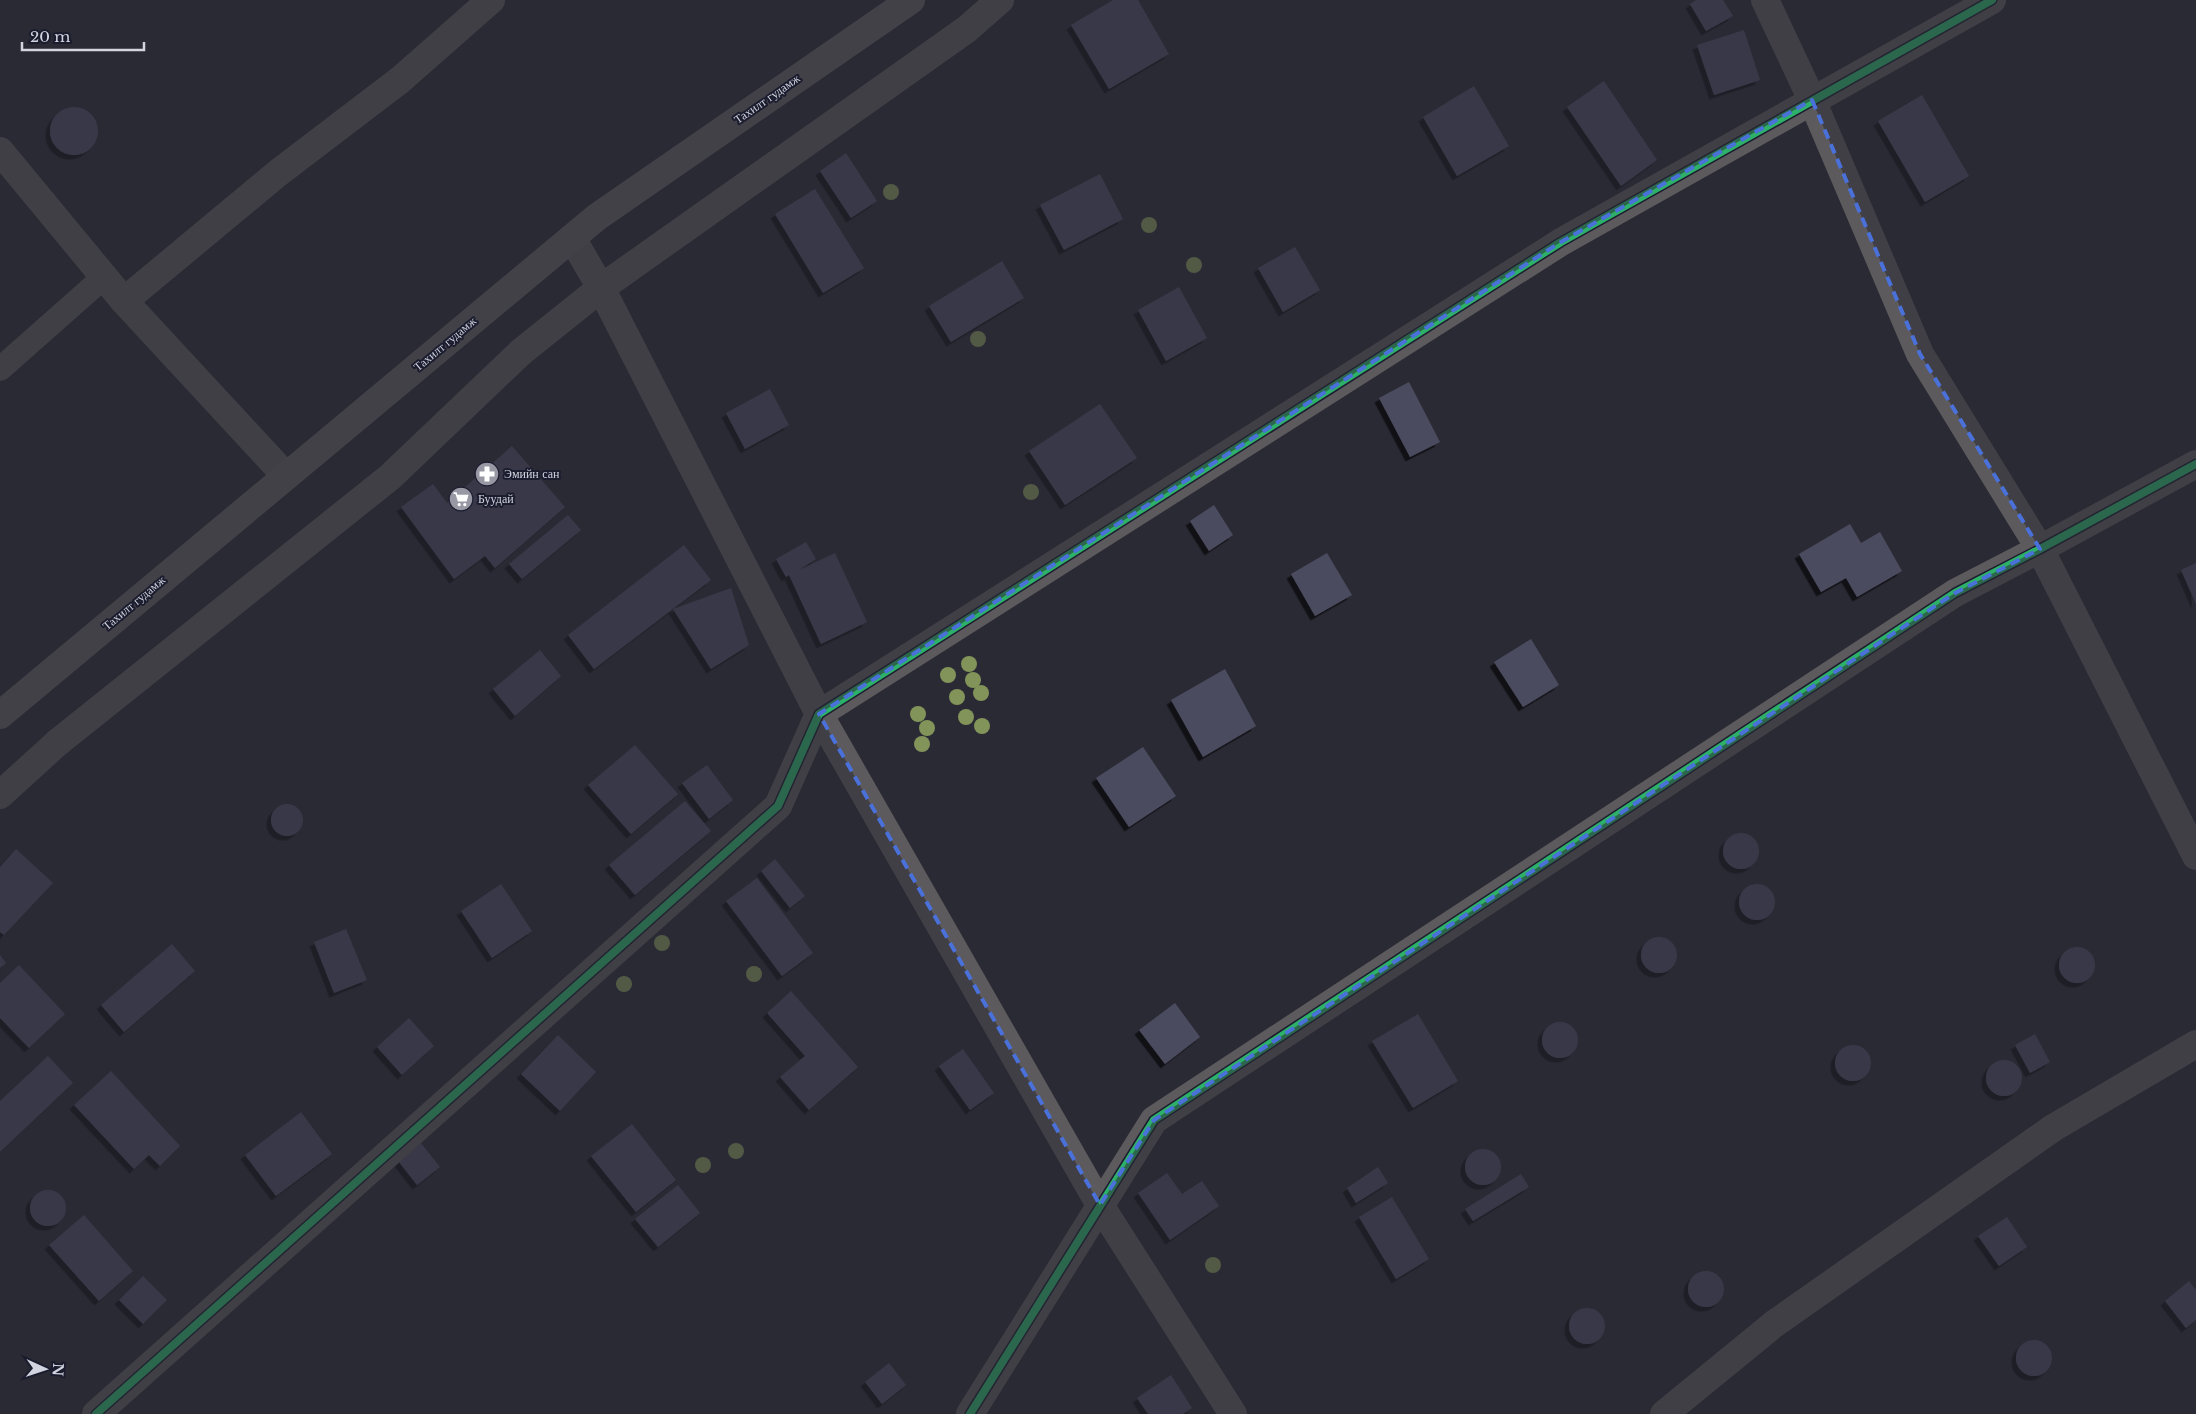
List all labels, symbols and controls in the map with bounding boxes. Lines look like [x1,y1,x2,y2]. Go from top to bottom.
scale bar [22,20,145,52]
text: 20 m [30,27,70,46]
street label: Тахилт гудамж [731,70,803,127]
street label: Тахилт гудамж [410,313,480,374]
pharmacy icon: Эмийн сан [474,461,500,487]
place label: Эмийн сан [504,466,560,481]
supermarket icon: Буудай [448,486,474,512]
place label: Буудай [478,491,514,506]
street label: Тахилт гудамж [99,572,169,633]
north arrow [20,1344,70,1394]
text: N [49,1363,67,1377]

